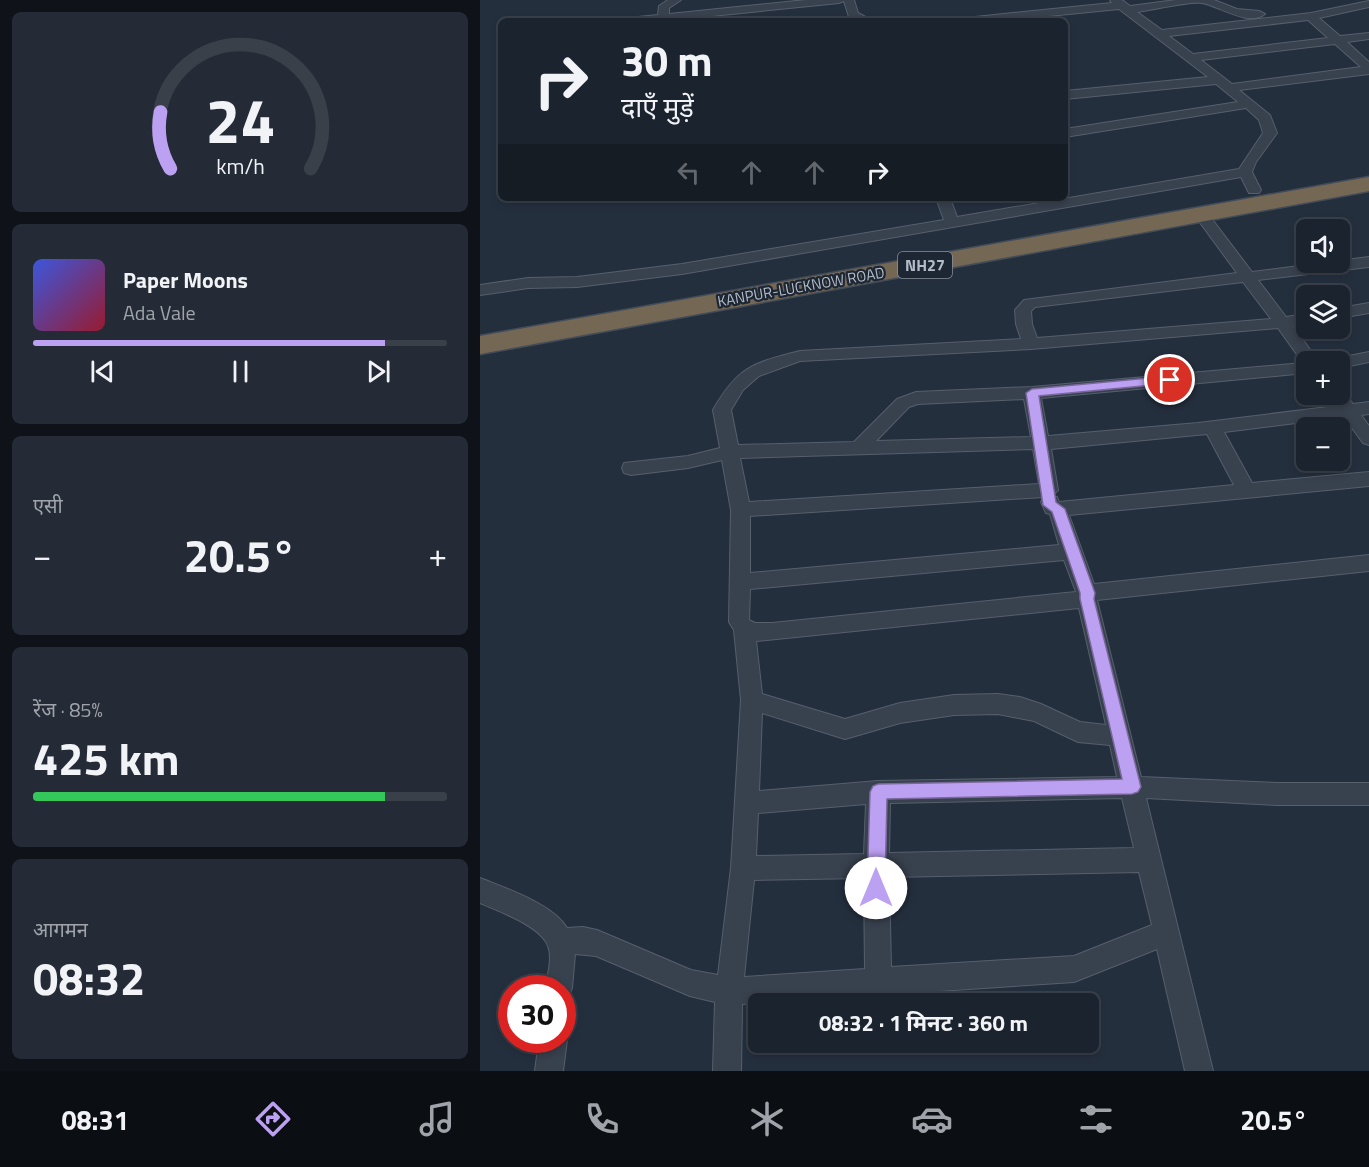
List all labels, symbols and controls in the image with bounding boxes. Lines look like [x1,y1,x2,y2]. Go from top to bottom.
text: 30 m [621,28,713,92]
icon: right [522,42,600,120]
text: 24 [205,72,275,167]
text: दाएँ मुड़ें [621,86,694,127]
text: km/h [216,150,264,182]
icon: left [672,156,705,189]
icon: ahead [735,156,768,189]
icon: ahead [798,156,831,189]
icon: right [861,156,894,189]
map controls [1296,219,1350,471]
button: sound [1296,219,1350,273]
road number: NH27 [898,252,952,278]
street label: KANPUR-LUCKNOW ROAD [716,260,886,313]
text: Paper Moons [123,263,248,297]
button: layers [1296,285,1350,339]
text: Ada Vale [123,297,196,328]
button: + [1296,351,1350,405]
pin [1144,354,1195,405]
icon: previous [86,355,119,388]
icon: pause [224,355,257,388]
icon: next [362,355,395,388]
icon: arrive [1153,363,1186,396]
button: − [1296,417,1350,471]
text: एसी [33,490,63,521]
text: 20.5° [184,521,296,589]
text: − [33,530,51,580]
text: + [429,530,447,580]
text: रेंज · 85% [33,694,103,725]
text: 425 km [33,724,179,792]
position arrow [844,856,908,920]
text: आगमन [33,914,88,945]
text: 08:32 [33,944,145,1012]
speed limit sign: 30 [498,975,576,1053]
text: 08:32 · 1 मिनट · 360 m [819,1006,1028,1040]
icon: directions [252,1098,294,1140]
icon: music [416,1098,458,1140]
icon: phone [581,1098,623,1140]
icon: climate [746,1098,788,1140]
icon: car [911,1098,953,1140]
icon: filters [1075,1098,1117,1140]
text: 08:31 [61,1099,129,1140]
text: 20.5° [1240,1099,1308,1140]

